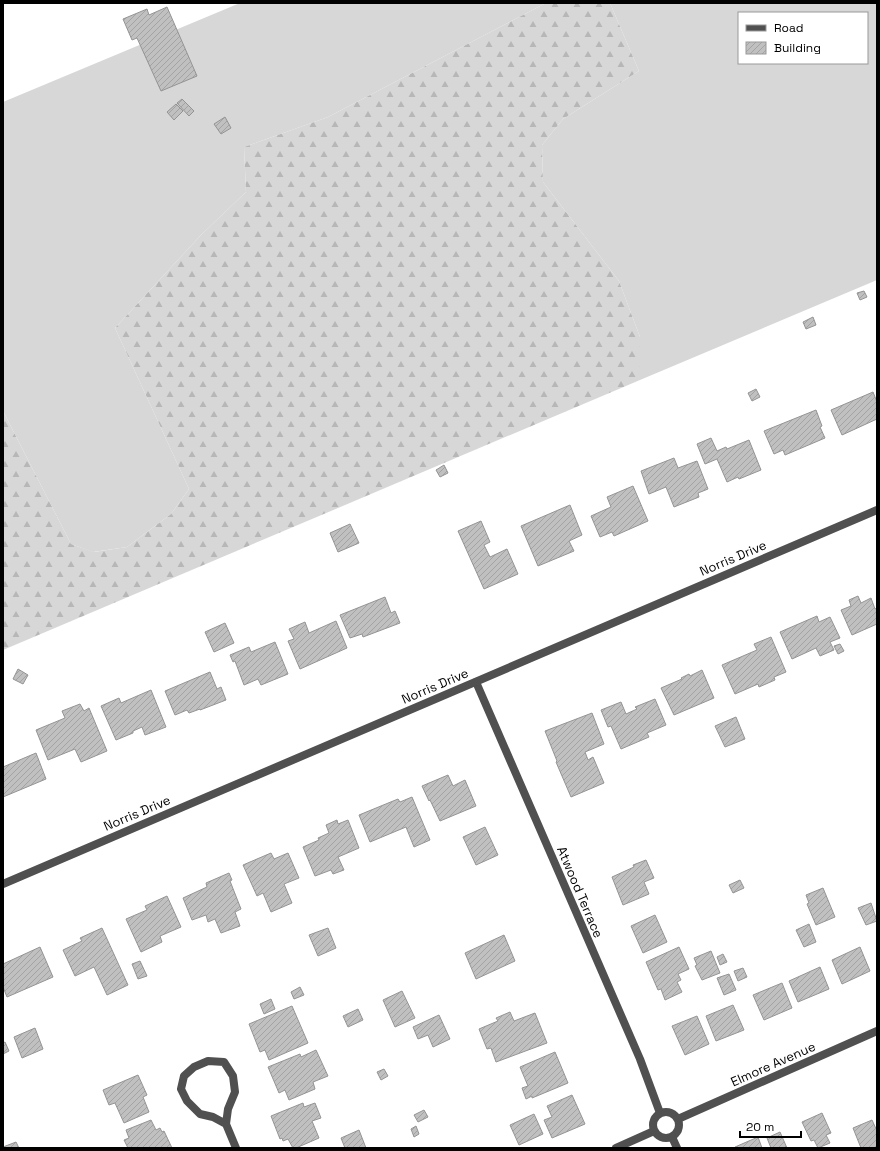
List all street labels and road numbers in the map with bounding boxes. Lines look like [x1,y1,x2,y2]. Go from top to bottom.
street label: Norris Drive [697,536,769,580]
street label: Norris Drive [399,664,471,708]
street label: Norris Drive [101,791,173,835]
street label: Atwood Terrace [553,844,607,940]
street label: Elmore Avenue [728,1038,818,1090]

